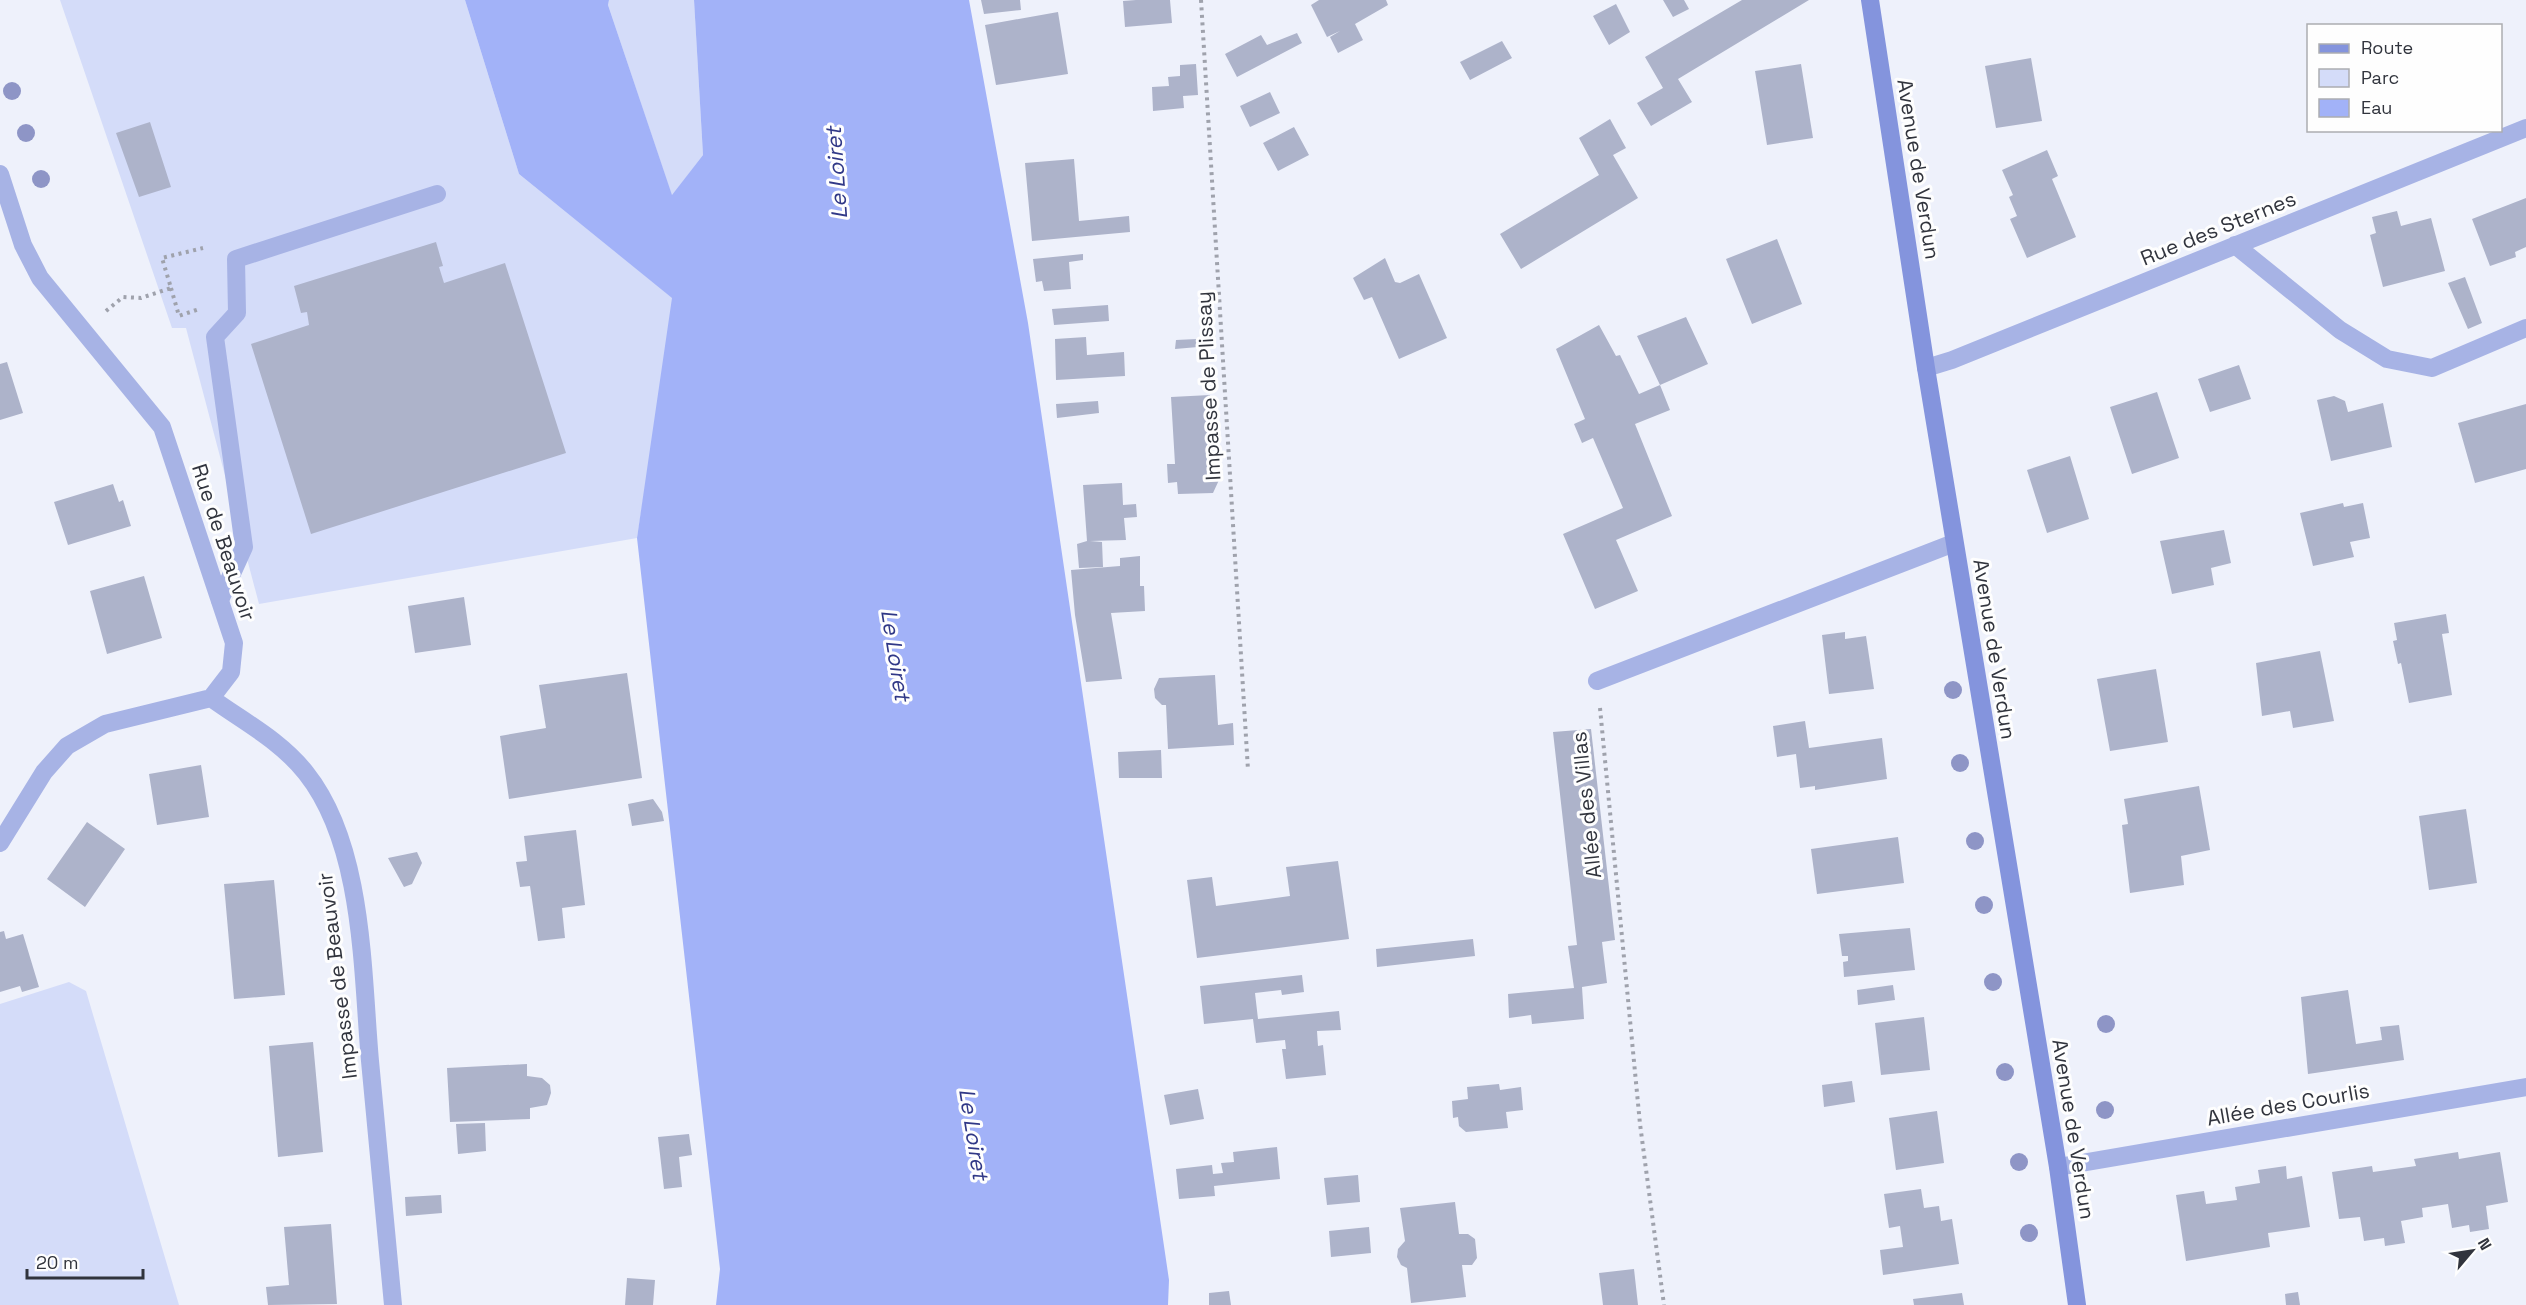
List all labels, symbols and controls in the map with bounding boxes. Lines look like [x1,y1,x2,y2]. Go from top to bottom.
legend [2307,24,2502,132]
text: Route [2361,36,2413,59]
text: Parc [2361,66,2399,89]
street label: Avenue de Verdun [1891,77,1947,261]
text: Eau [2361,96,2392,119]
water label: Le Loiret [819,124,853,220]
street label: Rue des Sternes [2136,185,2300,271]
street label: Impasse de Plissay [1190,291,1226,481]
street label: Rue de Beauvoir [186,460,262,624]
street label: Avenue de Verdun [1967,557,2023,741]
water label: Le Loiret [875,607,917,705]
street label: Allée des Villas [1565,730,1607,880]
street label: Impasse de Beauvoir [311,871,363,1081]
street label: Avenue de Verdun [2046,1037,2102,1221]
street label: Allée des Courlis [2205,1076,2371,1132]
water label: Le Loiret [953,1086,995,1184]
north arrow [2442,1221,2502,1281]
text: N [2473,1234,2496,1254]
scale bar [27,1242,142,1280]
text: 20 m [36,1251,79,1274]

